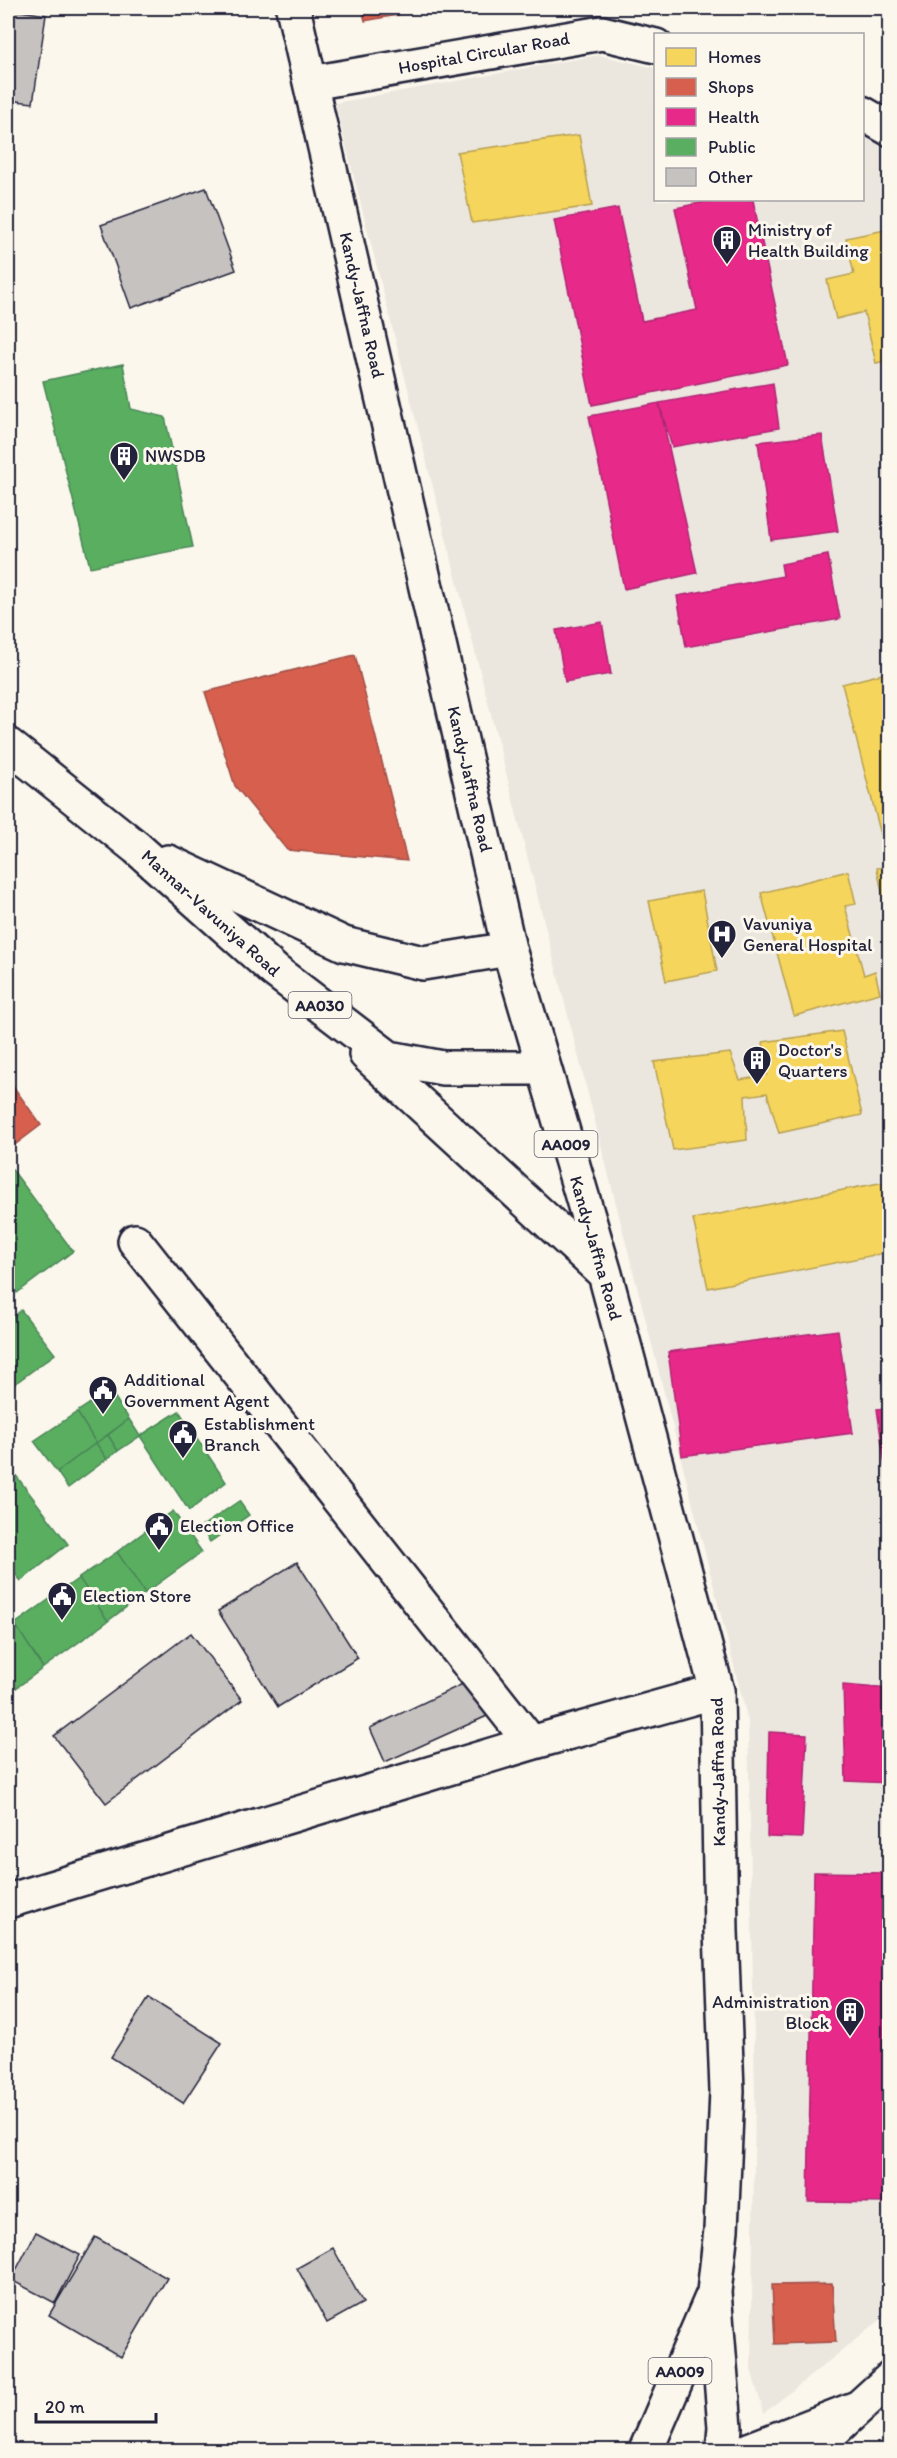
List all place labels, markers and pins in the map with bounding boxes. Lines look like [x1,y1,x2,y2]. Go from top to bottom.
place label: Ministry of Health Building [748,219,869,262]
building icon: Ministry of Health Building [711,224,743,266]
building icon: NWSDB [108,440,140,482]
place label: NWSDB [145,445,206,467]
place label: Vavuniya General Hospital [743,913,872,956]
hospital icon: Vavuniya General Hospital [706,918,738,960]
place label: Doctor's Quarters [778,1039,848,1082]
building icon: Doctor's Quarters [741,1044,773,1086]
place label: Additional Government Agent [124,1369,270,1412]
public building icon: Additional Government Agent [87,1374,119,1416]
place label: Establishment Branch [204,1413,315,1456]
public building icon: Establishment Branch [167,1418,199,1460]
public building icon: Election Office [143,1510,175,1552]
place label: Election Office [180,1515,294,1537]
public building icon: Election Store [46,1580,78,1622]
place label: Election Store [83,1585,191,1607]
place label: Administration Block [712,1991,830,2034]
building icon: Administration Block [834,1996,866,2038]

